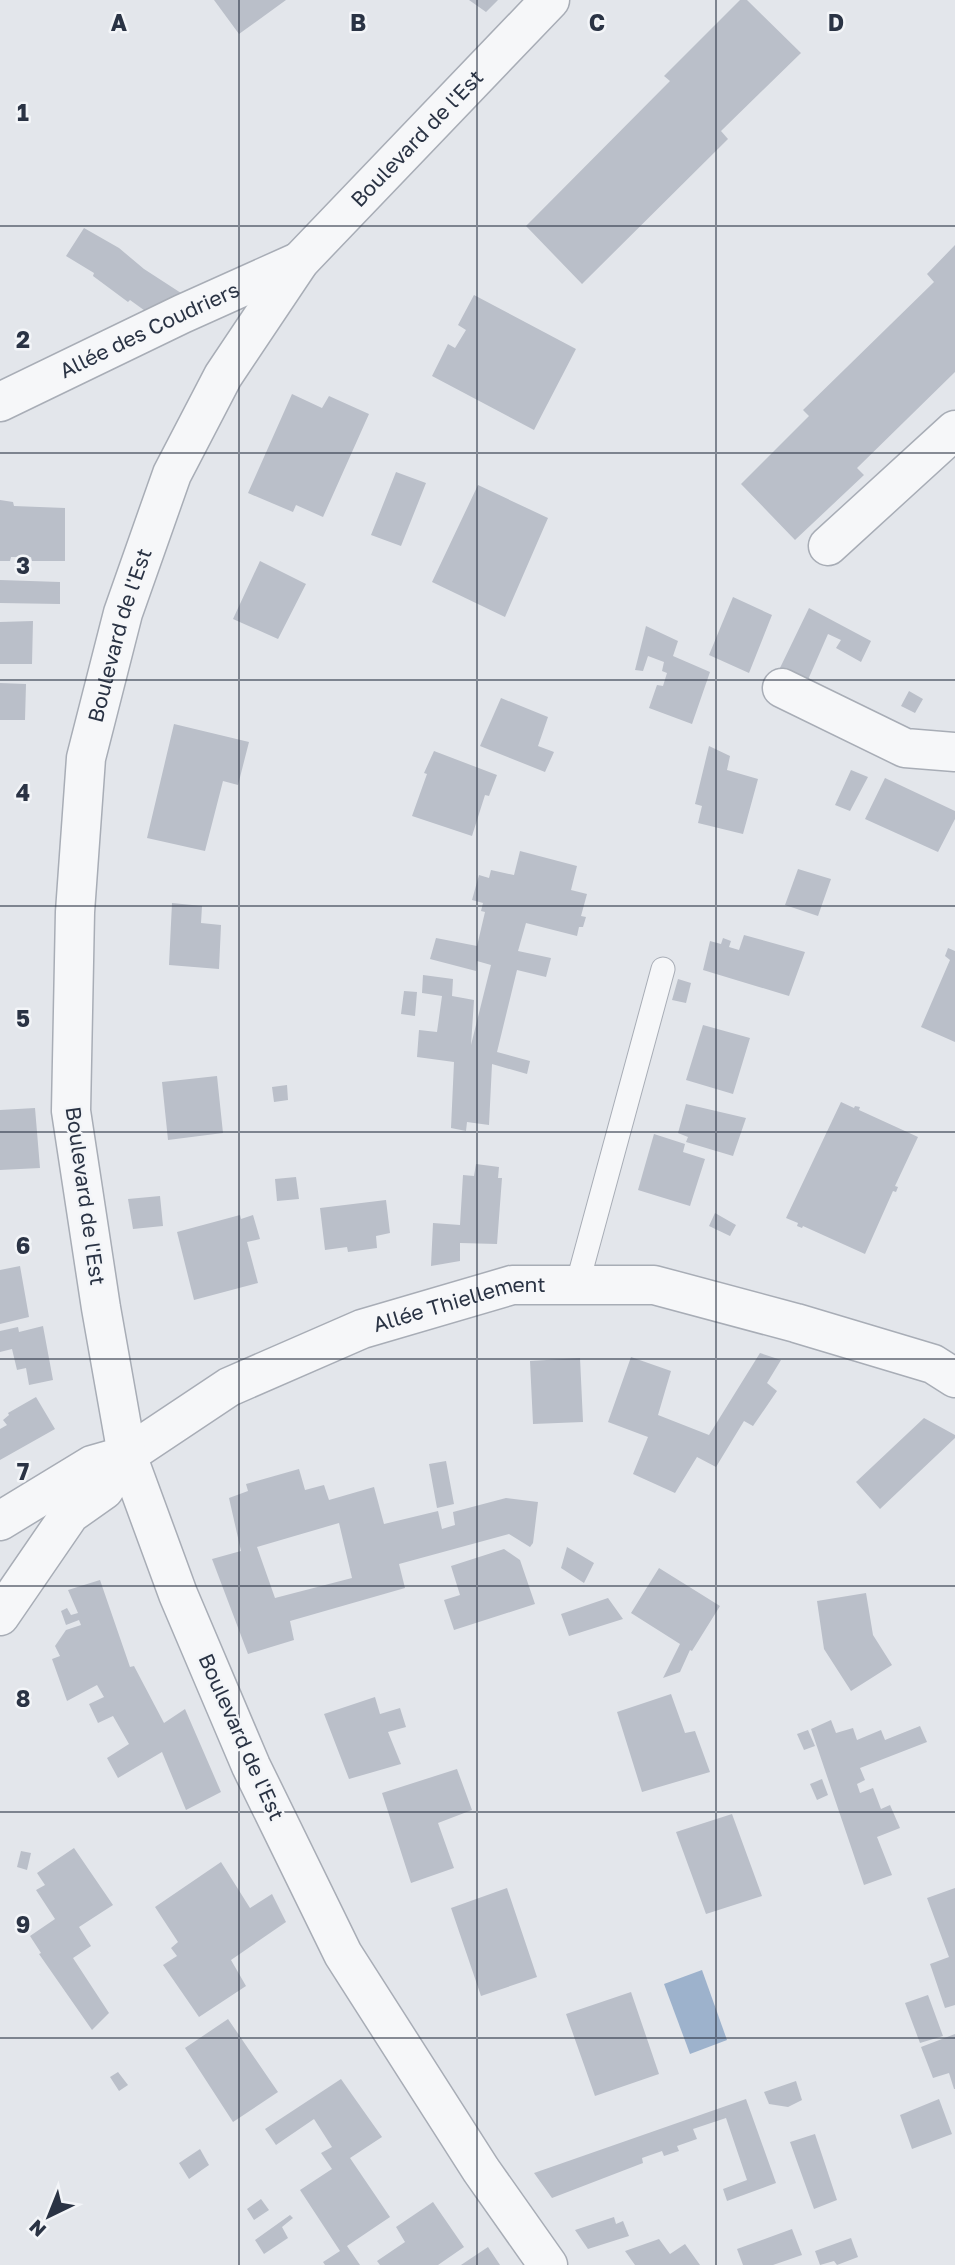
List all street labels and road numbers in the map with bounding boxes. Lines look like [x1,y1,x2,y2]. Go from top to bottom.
street label: Boulevard de l'Est [345,64,488,212]
street label: Allée des Coudriers [55,276,243,383]
street label: Boulevard de l'Est [82,545,157,725]
street label: Boulevard de l'Est [61,1105,111,1287]
street label: Allée Thiellement [370,1271,546,1337]
street label: Boulevard de l'Est [193,1649,290,1824]

